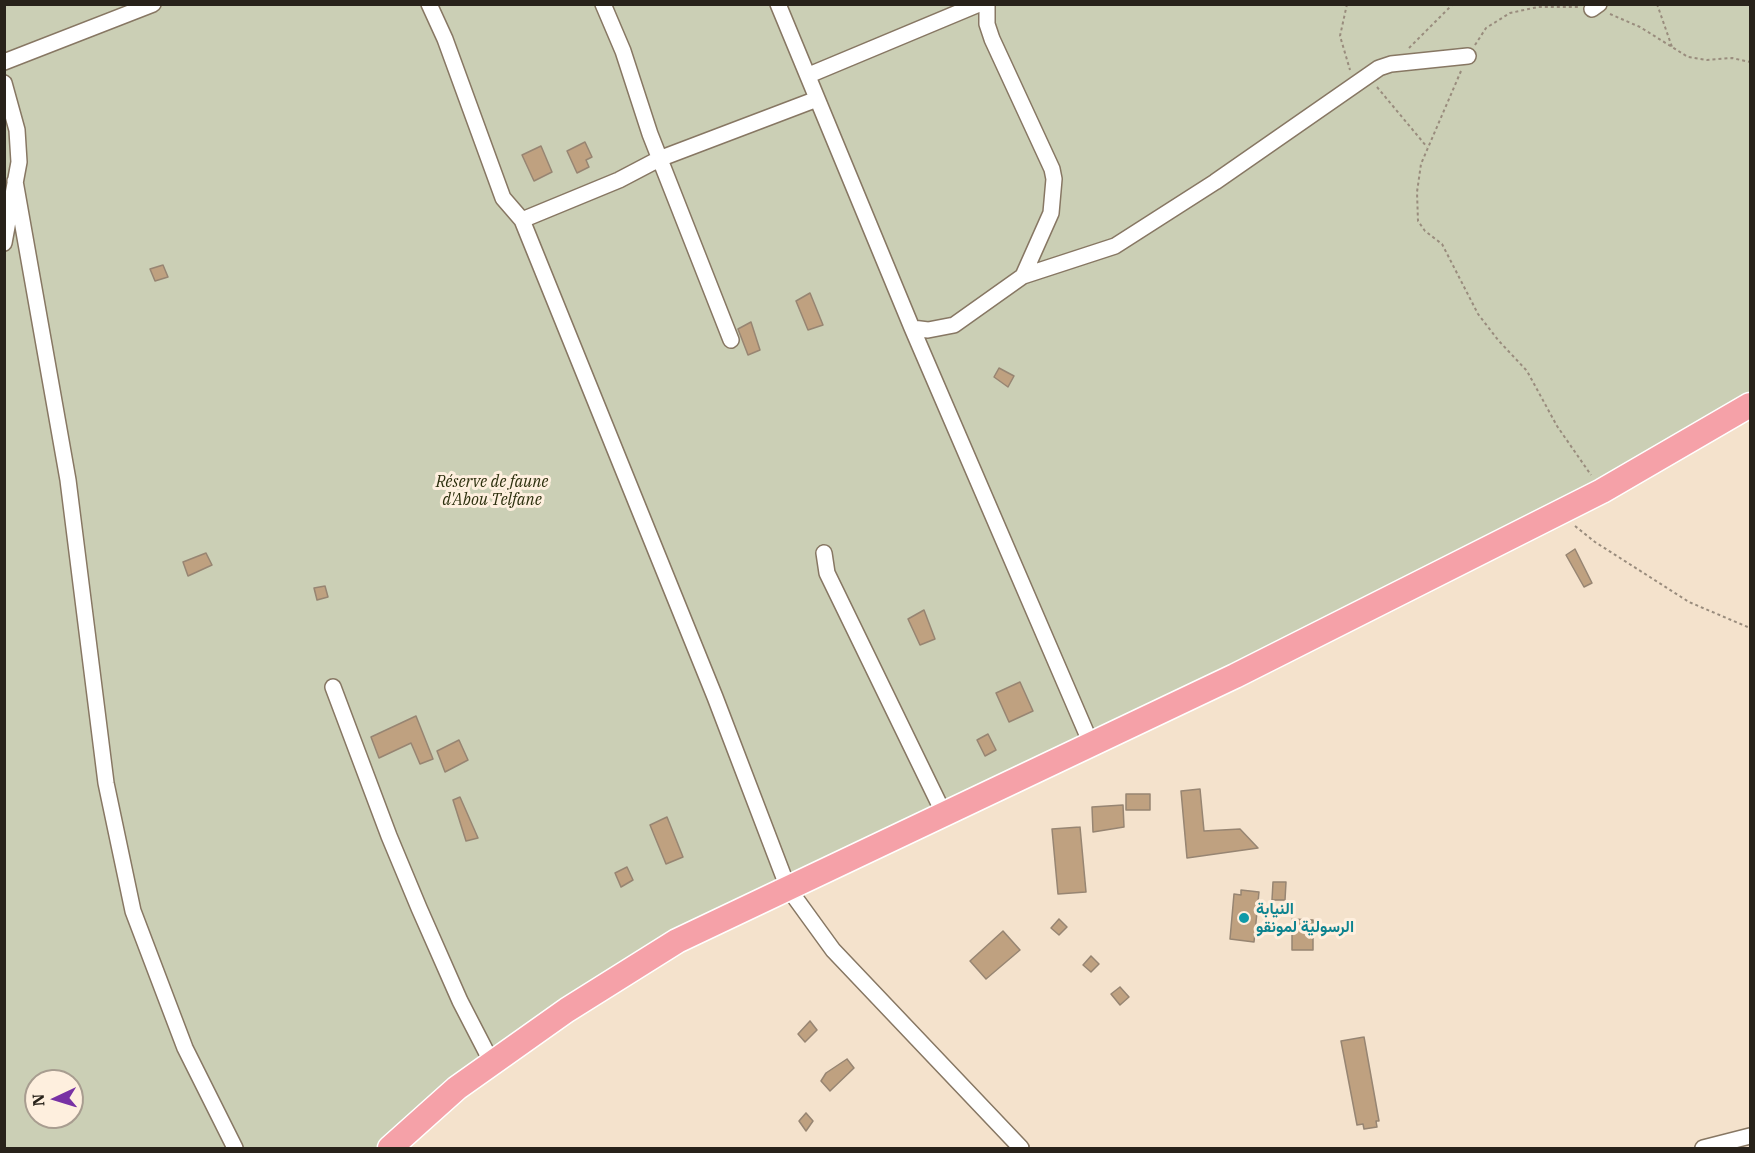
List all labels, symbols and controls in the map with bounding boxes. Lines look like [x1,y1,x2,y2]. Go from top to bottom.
park label: Réserve de faune d'Abou Telfane [436,472,548,510]
place label: النيابة الرسولية لمونقو [1256,899,1354,937]
marker: النيابة الرسولية لمونقو [1237,911,1251,925]
north arrow [24,1069,84,1129]
text: N [28,1093,48,1107]

